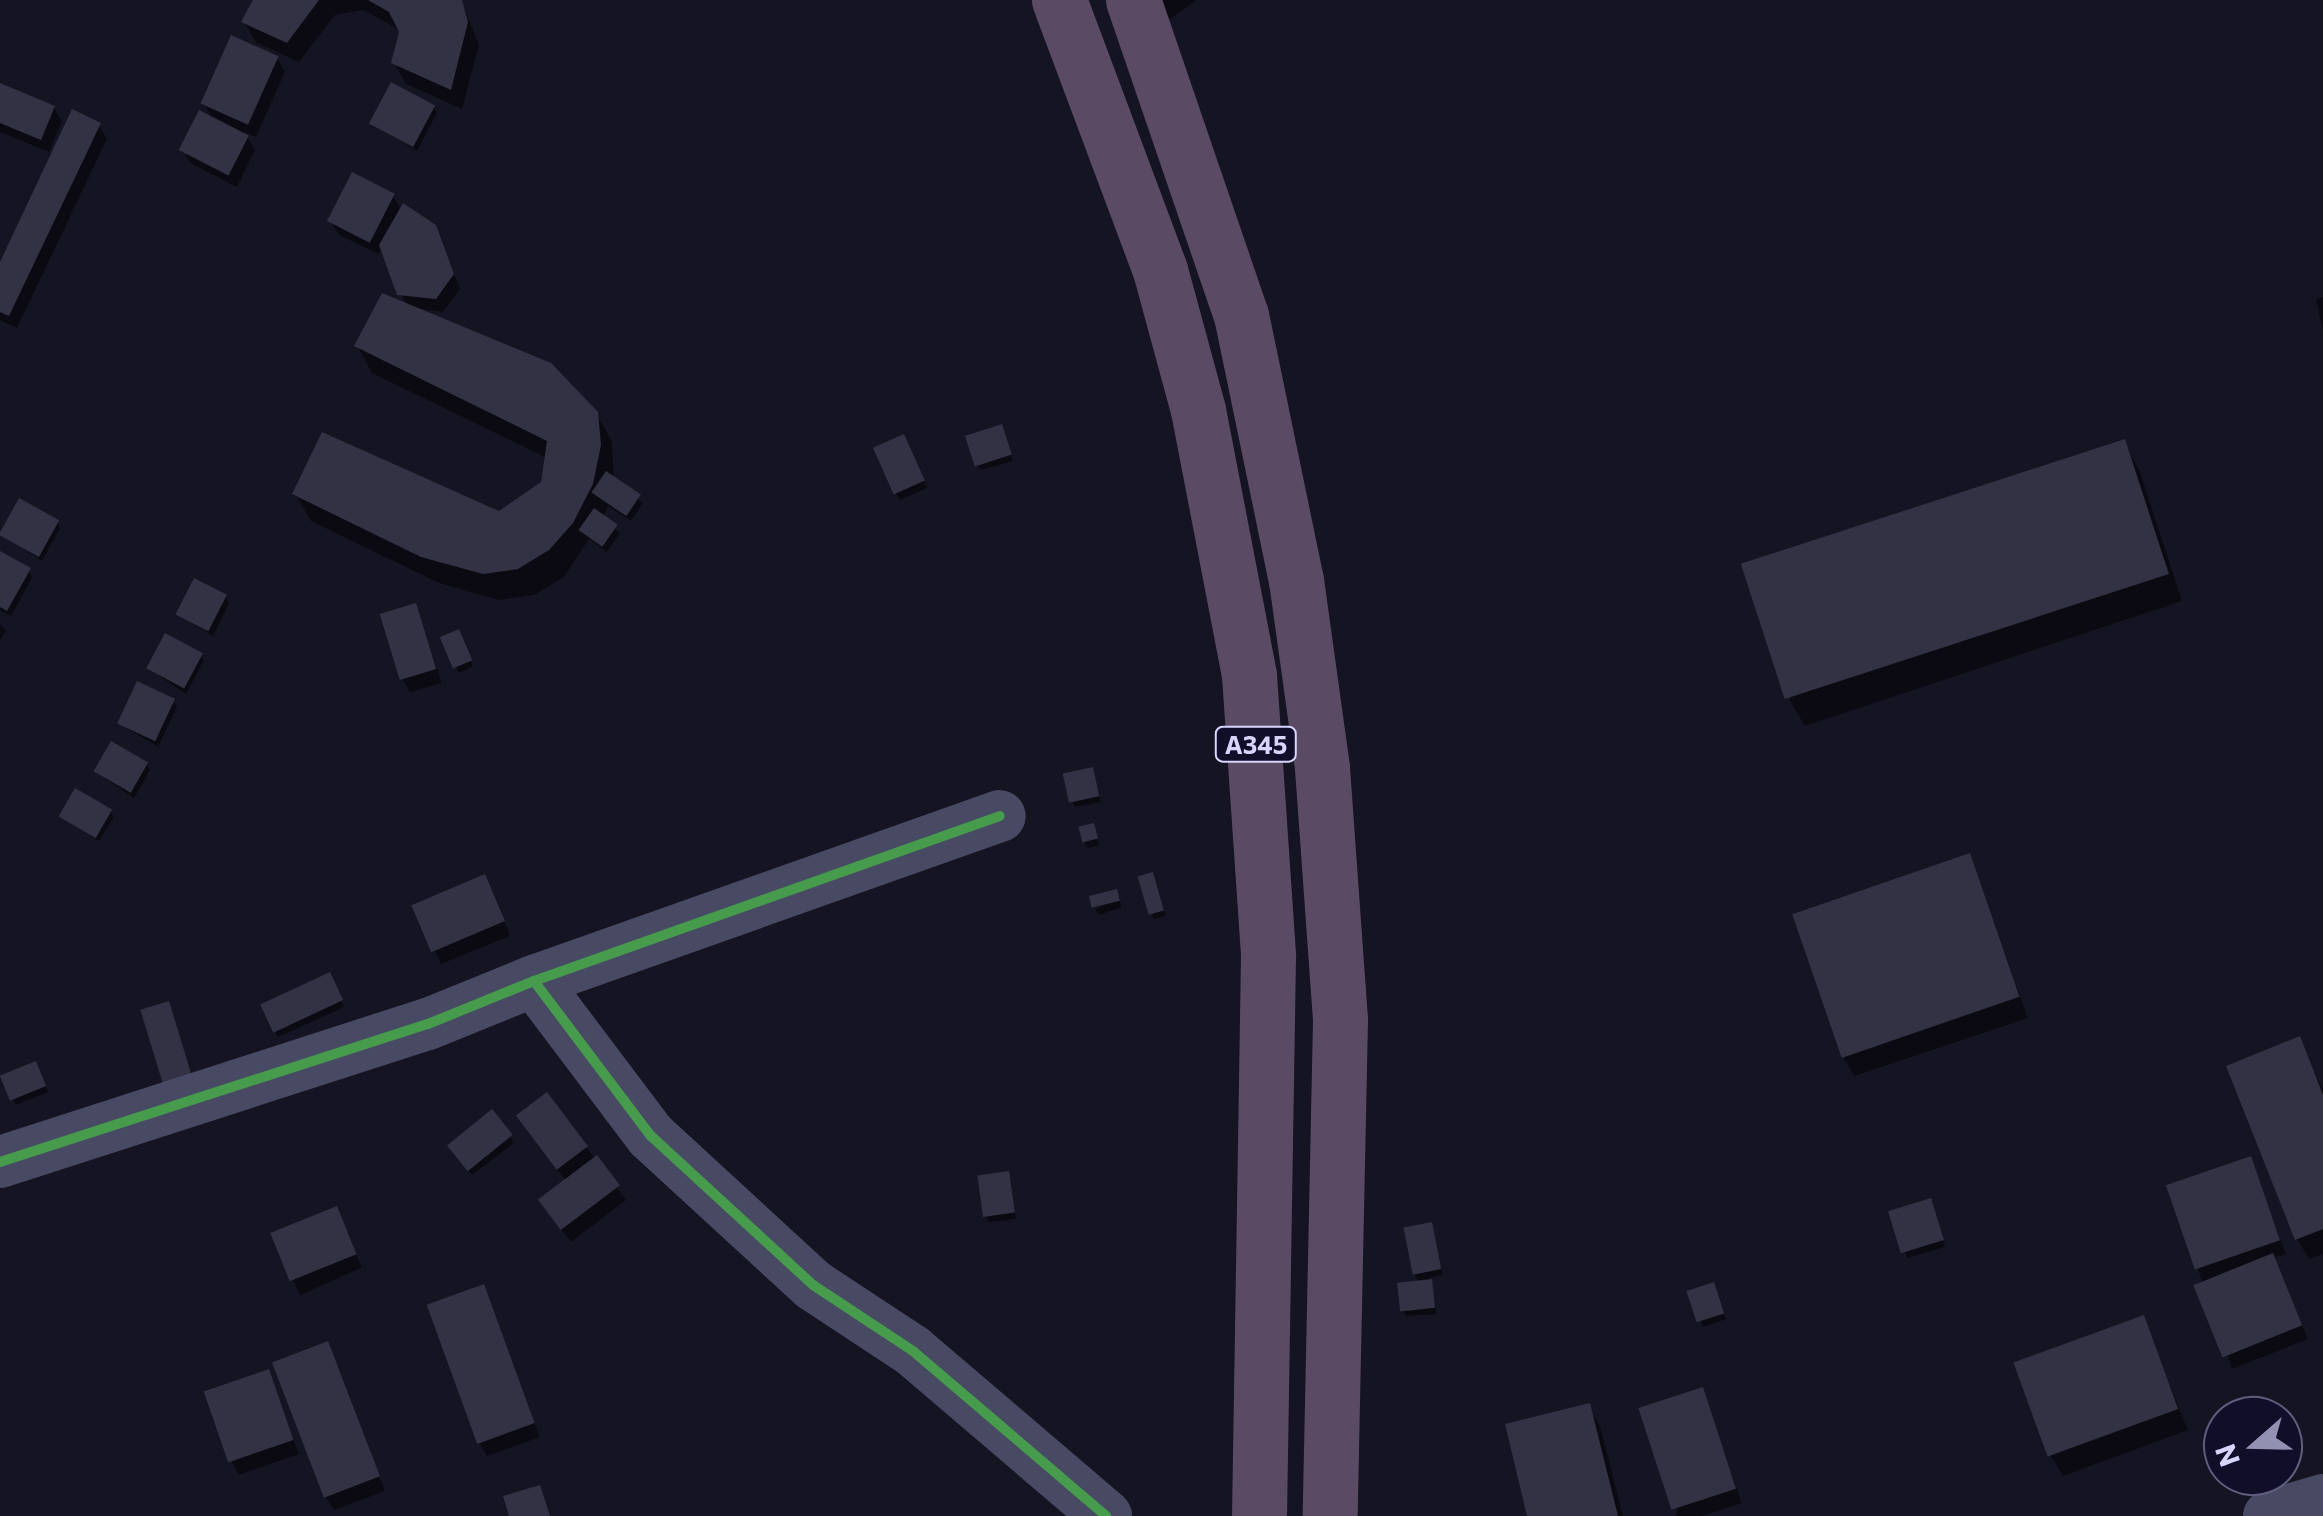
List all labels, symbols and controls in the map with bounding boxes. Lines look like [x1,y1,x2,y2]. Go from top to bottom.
road number: A345 [1214,724,1298,764]
north arrow [2203,1396,2303,1496]
text: N [2207,1440,2246,1471]

